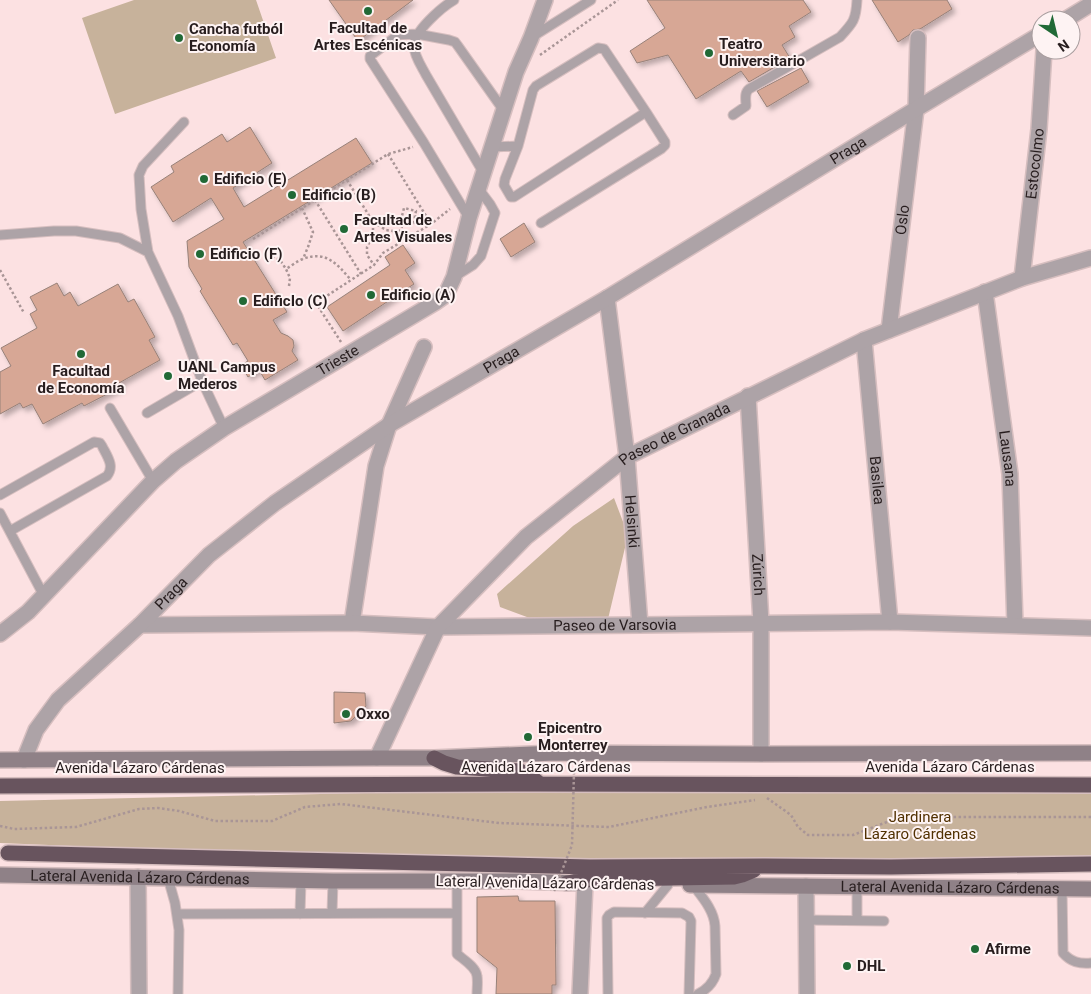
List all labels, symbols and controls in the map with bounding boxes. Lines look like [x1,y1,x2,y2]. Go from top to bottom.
marker: Facultad de Artes Escénicas [362,5,374,17]
north arrow [1031,10,1081,60]
place label: Facultad de Artes Escénicas [314,19,423,54]
place label: Cancha futból Economía [189,20,283,55]
marker: Cancha futból Economía [173,32,185,44]
place label: Teatro Universitario [719,35,805,70]
text: N [1055,36,1072,55]
marker: Teatro Universitario [703,47,715,59]
street label: Estocolmo [1022,127,1048,200]
street label: Praga [827,133,869,168]
place label: Edificio (E) [214,170,287,188]
marker: Edificio (E) [198,173,210,185]
place label: Edificio (B) [302,186,376,204]
marker: Edificio (B) [286,189,298,201]
street label: Oslo [892,204,913,236]
place label: Facultad de Artes Visuales [354,211,453,246]
marker: Facultad de Artes Visuales [338,223,350,235]
place label: Edificio (F) [210,245,283,263]
marker: Edificio (F) [194,248,206,260]
place label: Edificio (A) [381,286,455,304]
marker: Edificio (A) [365,289,377,301]
place label: EdificIo (C) [253,292,327,310]
marker: EdificIo (C) [237,295,249,307]
street label: Trieste [314,341,362,380]
street label: Praga [480,342,523,377]
marker: Facultad de Economía [75,348,87,360]
place label: UANL Campus Mederos [178,358,276,393]
place label: Facultad de Economía [38,362,124,397]
marker: UANL Campus Mederos [162,370,174,382]
street label: Paseo de Granada [615,399,733,469]
street label: Lausana [995,429,1019,487]
street label: Basilea [866,455,888,505]
street label: Helsinki [621,494,643,549]
street label: Zúrich [748,553,768,596]
street label: Praga [151,573,191,614]
street label: Paseo de Varsovia [553,616,677,635]
place label: Oxxo [356,705,390,723]
marker: Oxxo [340,708,352,720]
place label: Epicentro Monterrey [538,719,608,754]
marker: Epicentro Monterrey [522,731,534,743]
street label: Avenida Lázaro Cárdenas [461,758,631,776]
street label: Avenida Lázaro Cárdenas [865,758,1035,776]
street label: Avenida Lázaro Cárdenas [55,759,225,777]
park label: Jardinera Lázaro Cárdenas [864,808,976,843]
street label: Lateral Avenida Lázaro Cárdenas [30,867,250,888]
street label: Lateral Avenida Lázaro Cárdenas [435,872,655,894]
street label: Lateral Avenida Lázaro Cárdenas [840,878,1060,898]
place label: Afirme [985,940,1031,958]
marker: Afirme [969,943,981,955]
place label: DHL [857,957,885,975]
marker: DHL [841,960,853,972]

